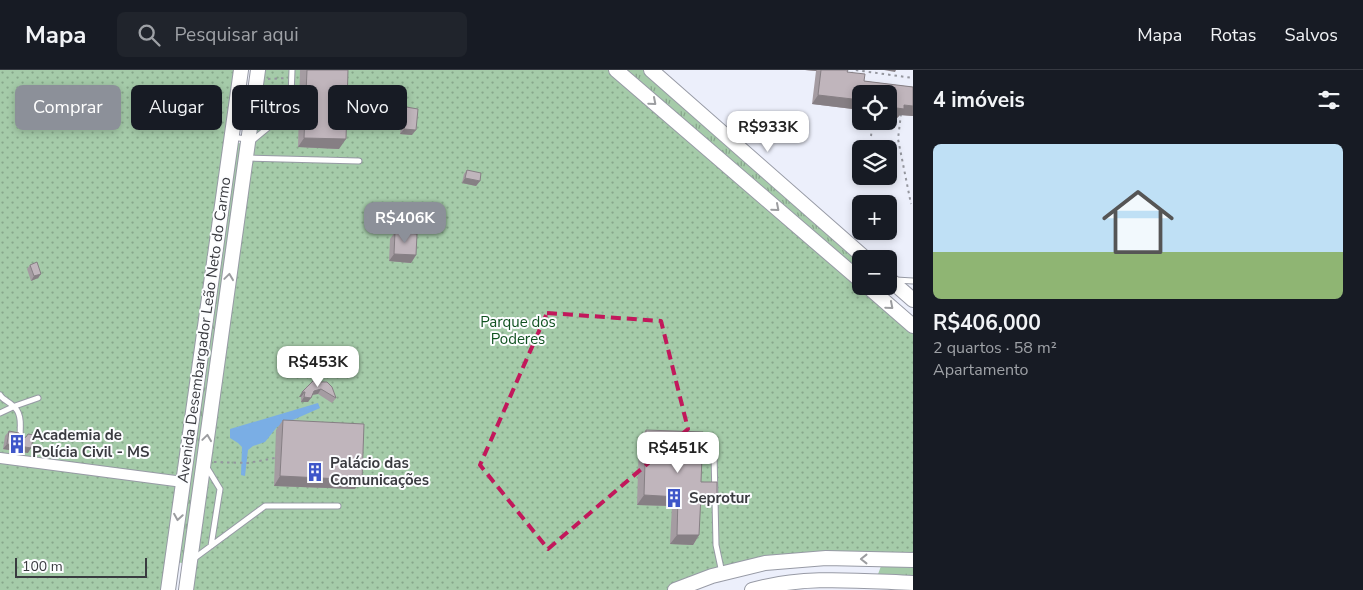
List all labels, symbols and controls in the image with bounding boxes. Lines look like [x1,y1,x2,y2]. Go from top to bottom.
search box [117,12,467,57]
text: Mapa [25,19,87,51]
icon: search [135,21,163,49]
text: Pesquisar aqui [175,22,299,48]
text: Mapa [1137,23,1182,47]
text: Rotas [1210,23,1256,47]
text: Salvos [1284,23,1338,47]
chip: Comprar [15,85,121,130]
chip: Alugar [131,85,222,130]
chip: Filtros [232,85,318,130]
chip: Novo [328,85,407,130]
map controls [852,85,897,295]
button: locate [852,85,897,130]
text: 4 imóveis [933,86,1025,114]
icon: filters [1315,86,1343,114]
one-way arrow [648,96,657,105]
pin: R$933K [727,111,809,153]
text: R$933K [738,116,798,138]
button: layers [852,140,897,185]
street label: Avenida Desembargador Leão Neto do Carmo [173,176,235,484]
icon: home [1093,177,1183,267]
button: + [852,195,897,240]
pin: R$406K [364,202,446,244]
one-way arrow [771,202,780,211]
text: R$406K [375,207,435,229]
button: − [852,250,897,295]
one-way arrow [223,272,234,280]
one-way arrow [884,300,893,309]
text: R$406,000 [933,309,1041,337]
park label: Parque dos Poderes [480,312,556,349]
text: 2 quartos · 58 m² [933,337,1057,359]
pin: R$453K [277,346,359,388]
text: R$453K [288,351,348,373]
text: Apartamento [933,359,1028,381]
place label: Academia de Polícia Civil - MS [32,425,149,462]
pin: R$451K [637,432,719,474]
building icon: Academia de Polícia Civil - MS [6,433,28,455]
one-way arrow [201,433,212,441]
text: R$451K [648,437,708,459]
place label: Palácio das Comunicações [330,453,429,490]
building icon: Palácio das Comunicações [304,461,326,483]
building icon: Seprotur [663,487,685,509]
place label: Seprotur [689,488,750,508]
one-way arrow [173,513,184,521]
one-way arrow [860,554,868,564]
scale bar [15,555,148,578]
text: 100 m [22,557,63,576]

